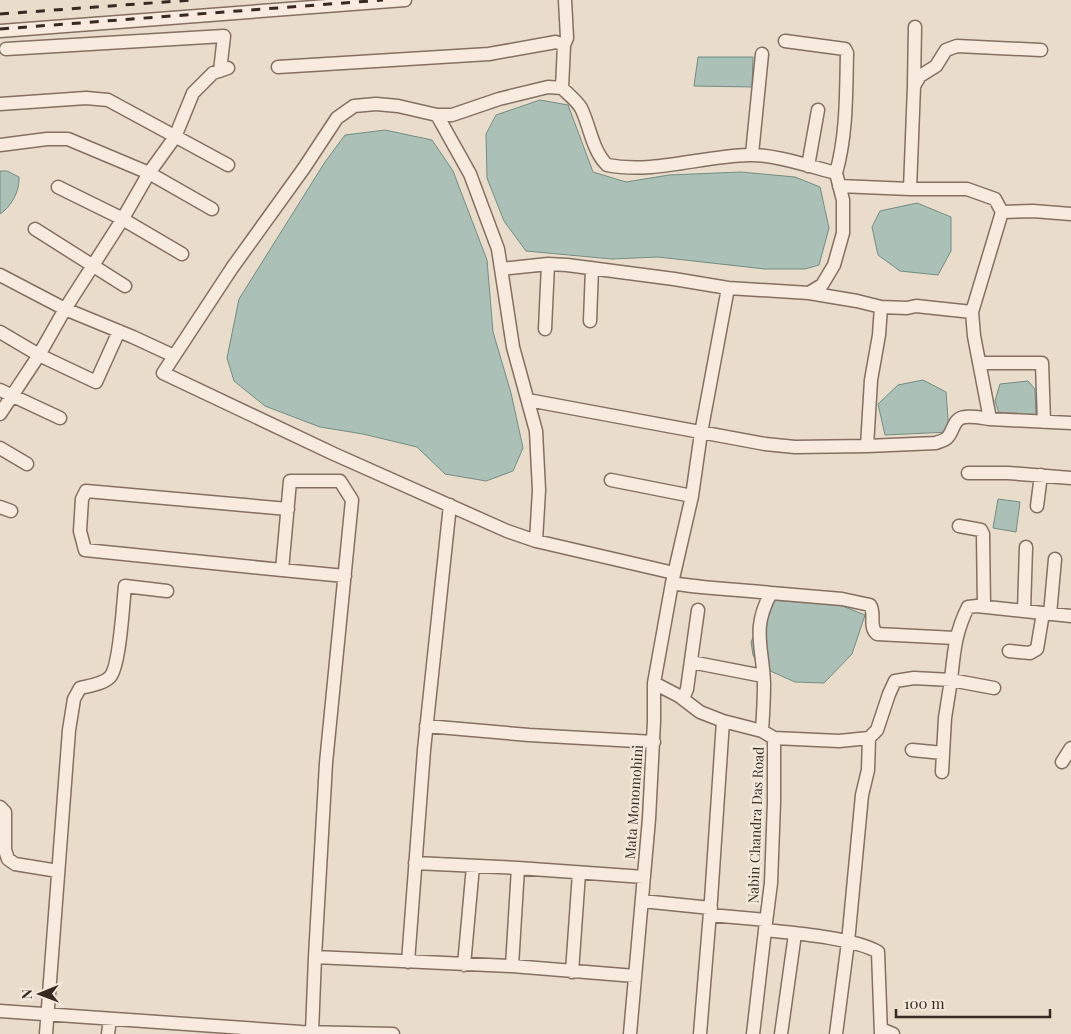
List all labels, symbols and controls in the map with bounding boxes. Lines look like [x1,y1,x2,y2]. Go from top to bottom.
street label: Mata Monomohini [620,744,647,860]
street label: Nabin Chandra Das Road [743,746,768,904]
north arrow [15,969,65,1019]
scale bar [896,986,1050,1018]
text: N [17,989,36,999]
text: 100 m [904,993,945,1013]

